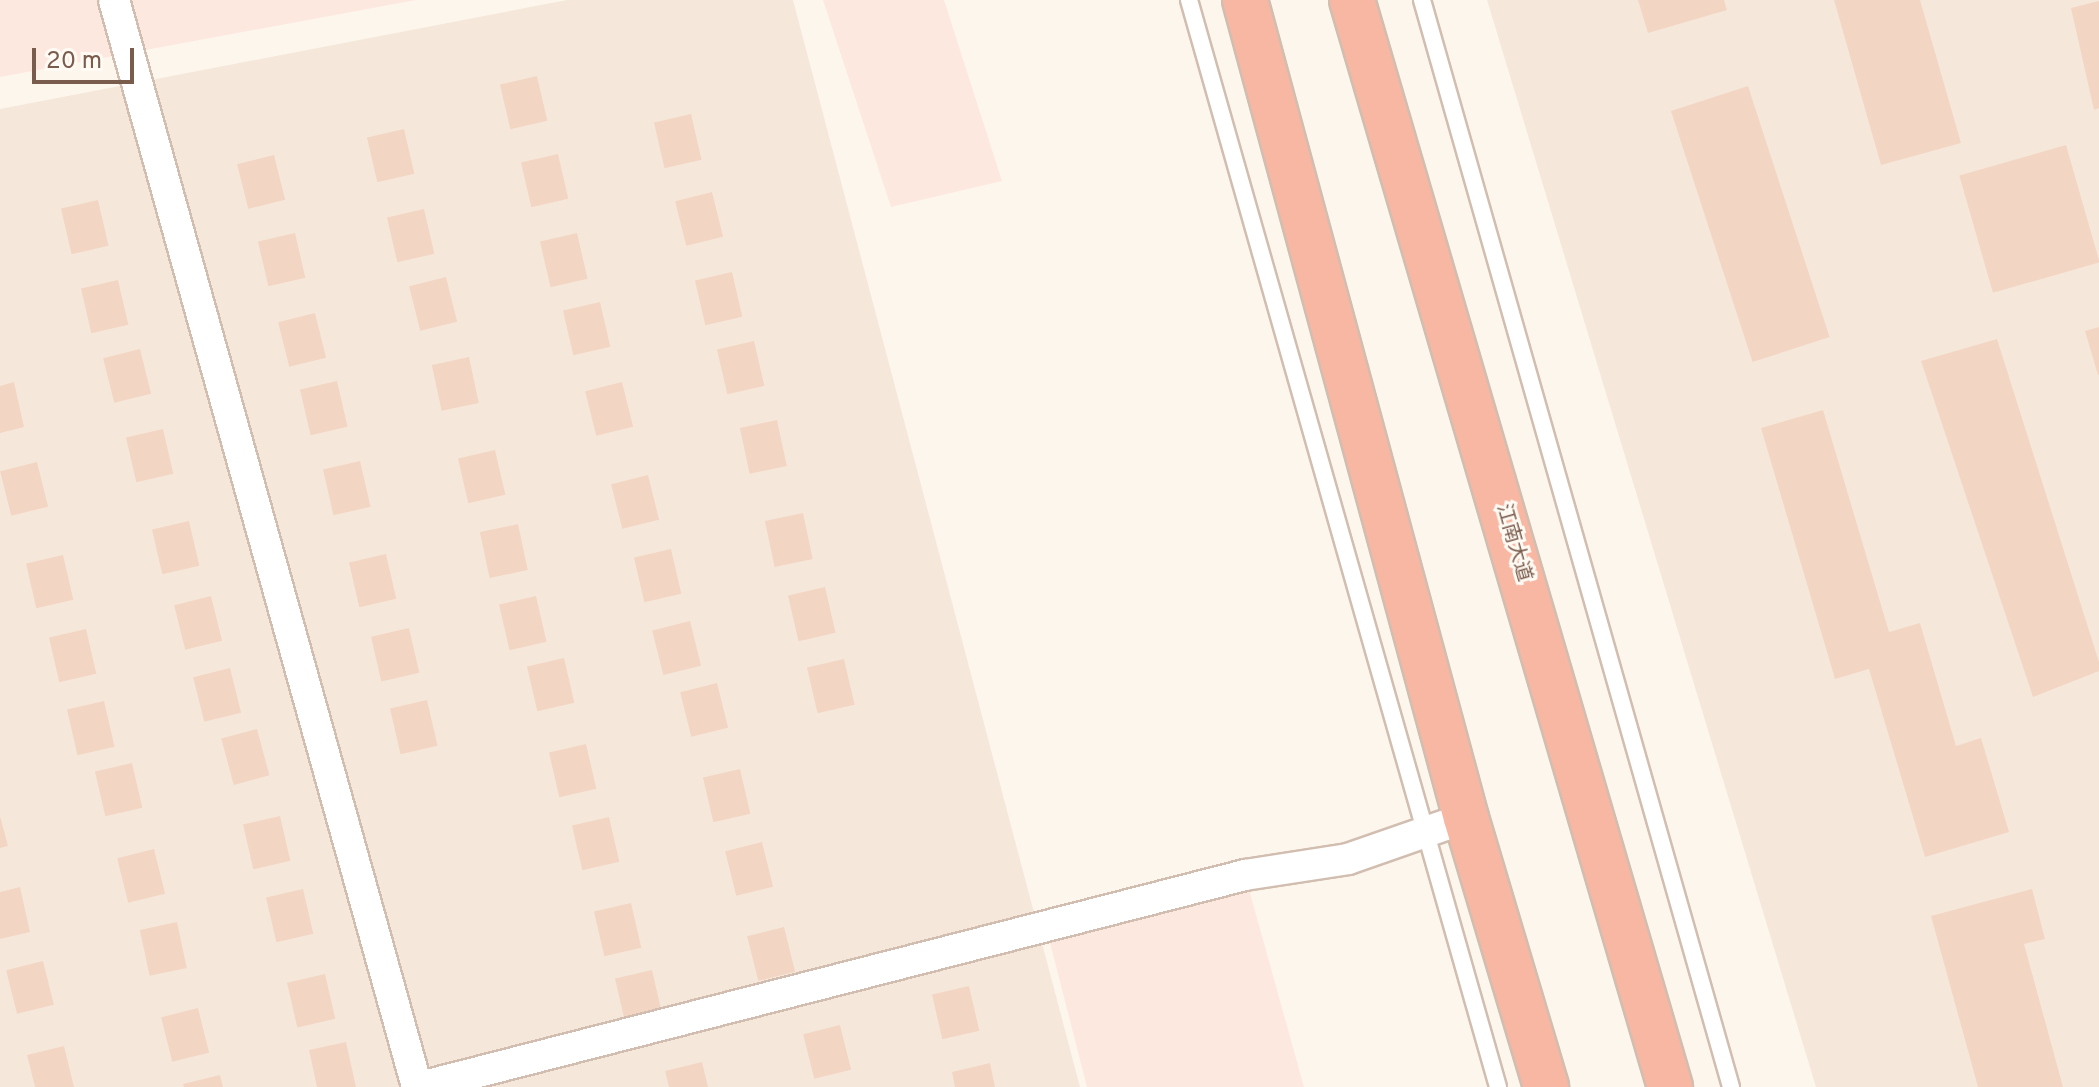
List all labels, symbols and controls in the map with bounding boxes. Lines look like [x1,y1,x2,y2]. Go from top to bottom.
scale bar [36,32,138,82]
text: 20 m [46,47,102,77]
street label: 江南大道 [1490,501,1536,585]

